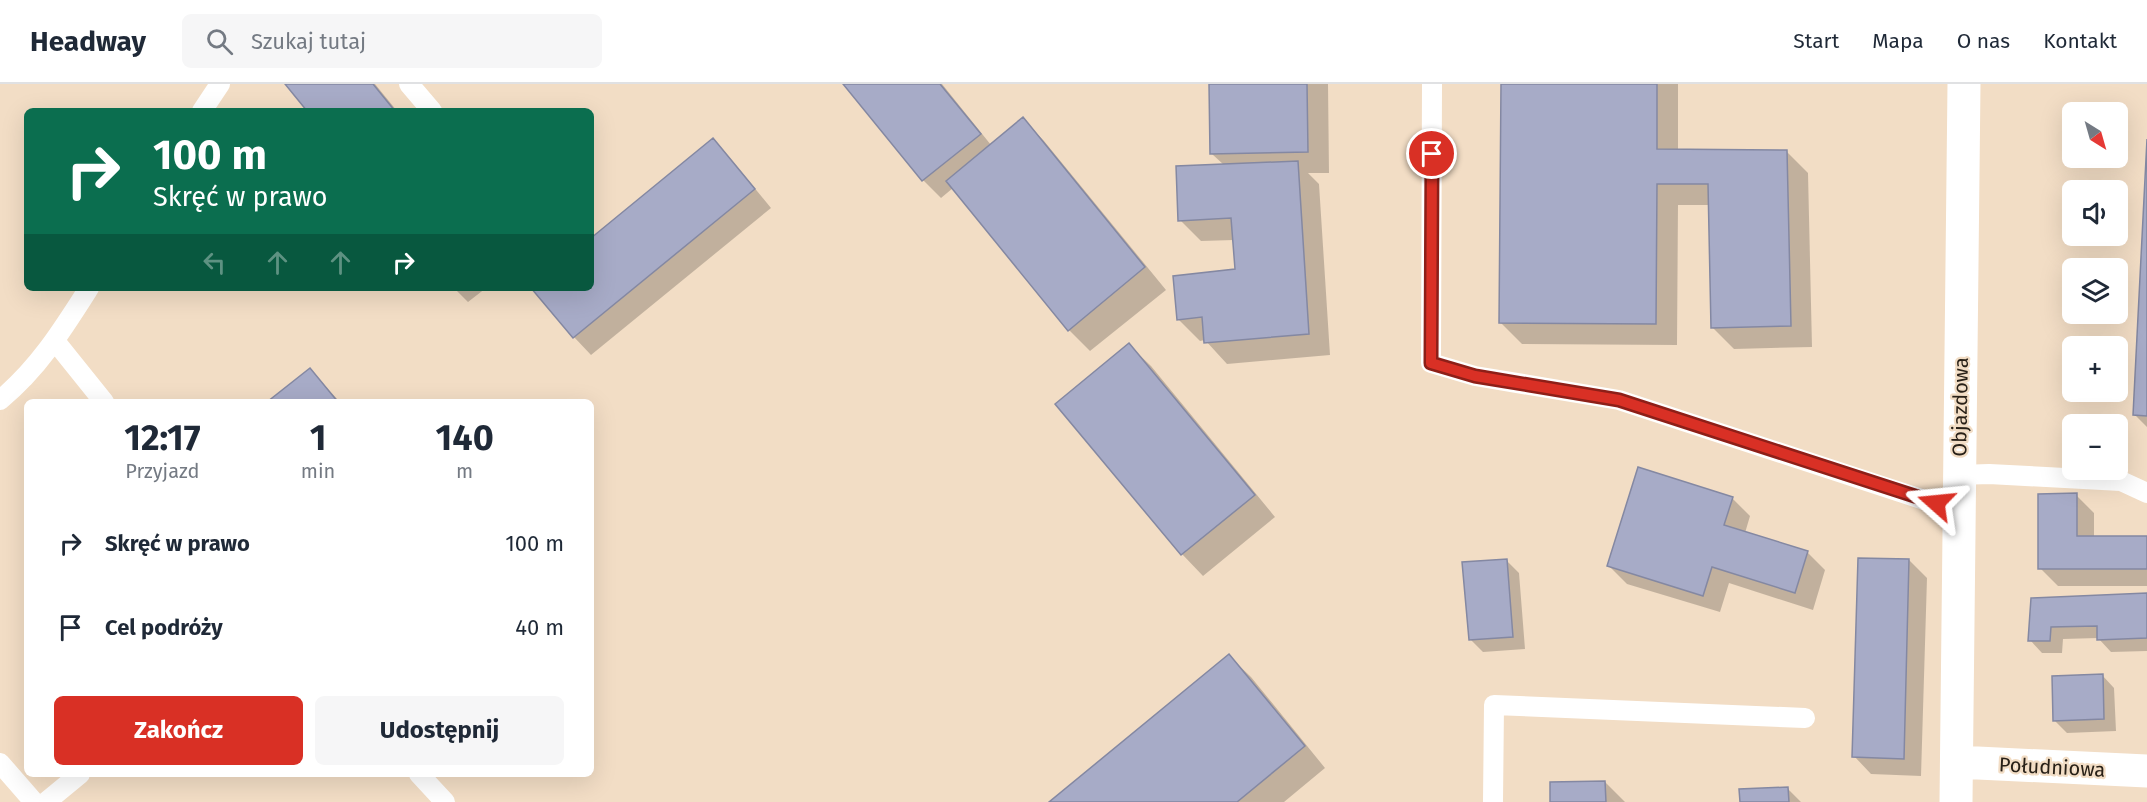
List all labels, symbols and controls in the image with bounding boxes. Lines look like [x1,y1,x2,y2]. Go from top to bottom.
search box [182,14,602,68]
text: Headway [30,25,146,58]
icon: search [203,25,236,58]
text: Szukaj tutaj [251,28,366,55]
text: Start [1793,28,1839,54]
text: Mapa [1872,28,1924,54]
text: O nas [1957,28,2010,54]
text: Kontakt [2043,28,2117,54]
north arrow [2062,102,2128,168]
map controls [2062,102,2128,480]
pin [1406,128,1457,179]
text: 100 m [153,130,267,180]
icon: right [54,132,132,210]
icon: arrive [1415,137,1448,170]
button: sound [2062,180,2128,246]
text: Skręć w prawo [153,181,328,213]
icon: left [198,246,231,279]
icon: ahead [261,246,294,279]
icon: ahead [324,246,357,279]
icon: right [387,246,420,279]
button: layers [2062,258,2128,324]
button: + [2062,336,2128,402]
street label: Objazdowa [1947,357,1973,457]
button: − [2062,414,2128,480]
text: 12:17 [124,416,201,460]
text: 1 [310,416,326,460]
text: 140 [436,416,494,460]
text: Przyjazd [125,459,200,483]
text: min [301,459,335,483]
text: m [456,459,473,483]
position arrow [1904,471,1968,535]
icon: right [54,527,87,560]
text: Skręć w prawo [105,530,250,557]
text: 100 m [505,530,564,557]
icon: arrive [54,611,87,644]
text: Cel podróży [105,614,223,641]
text: 40 m [515,614,564,641]
button: Zakończ [54,696,303,765]
button: Udostępnij [315,696,564,765]
street label: Południowa [1998,752,2106,782]

